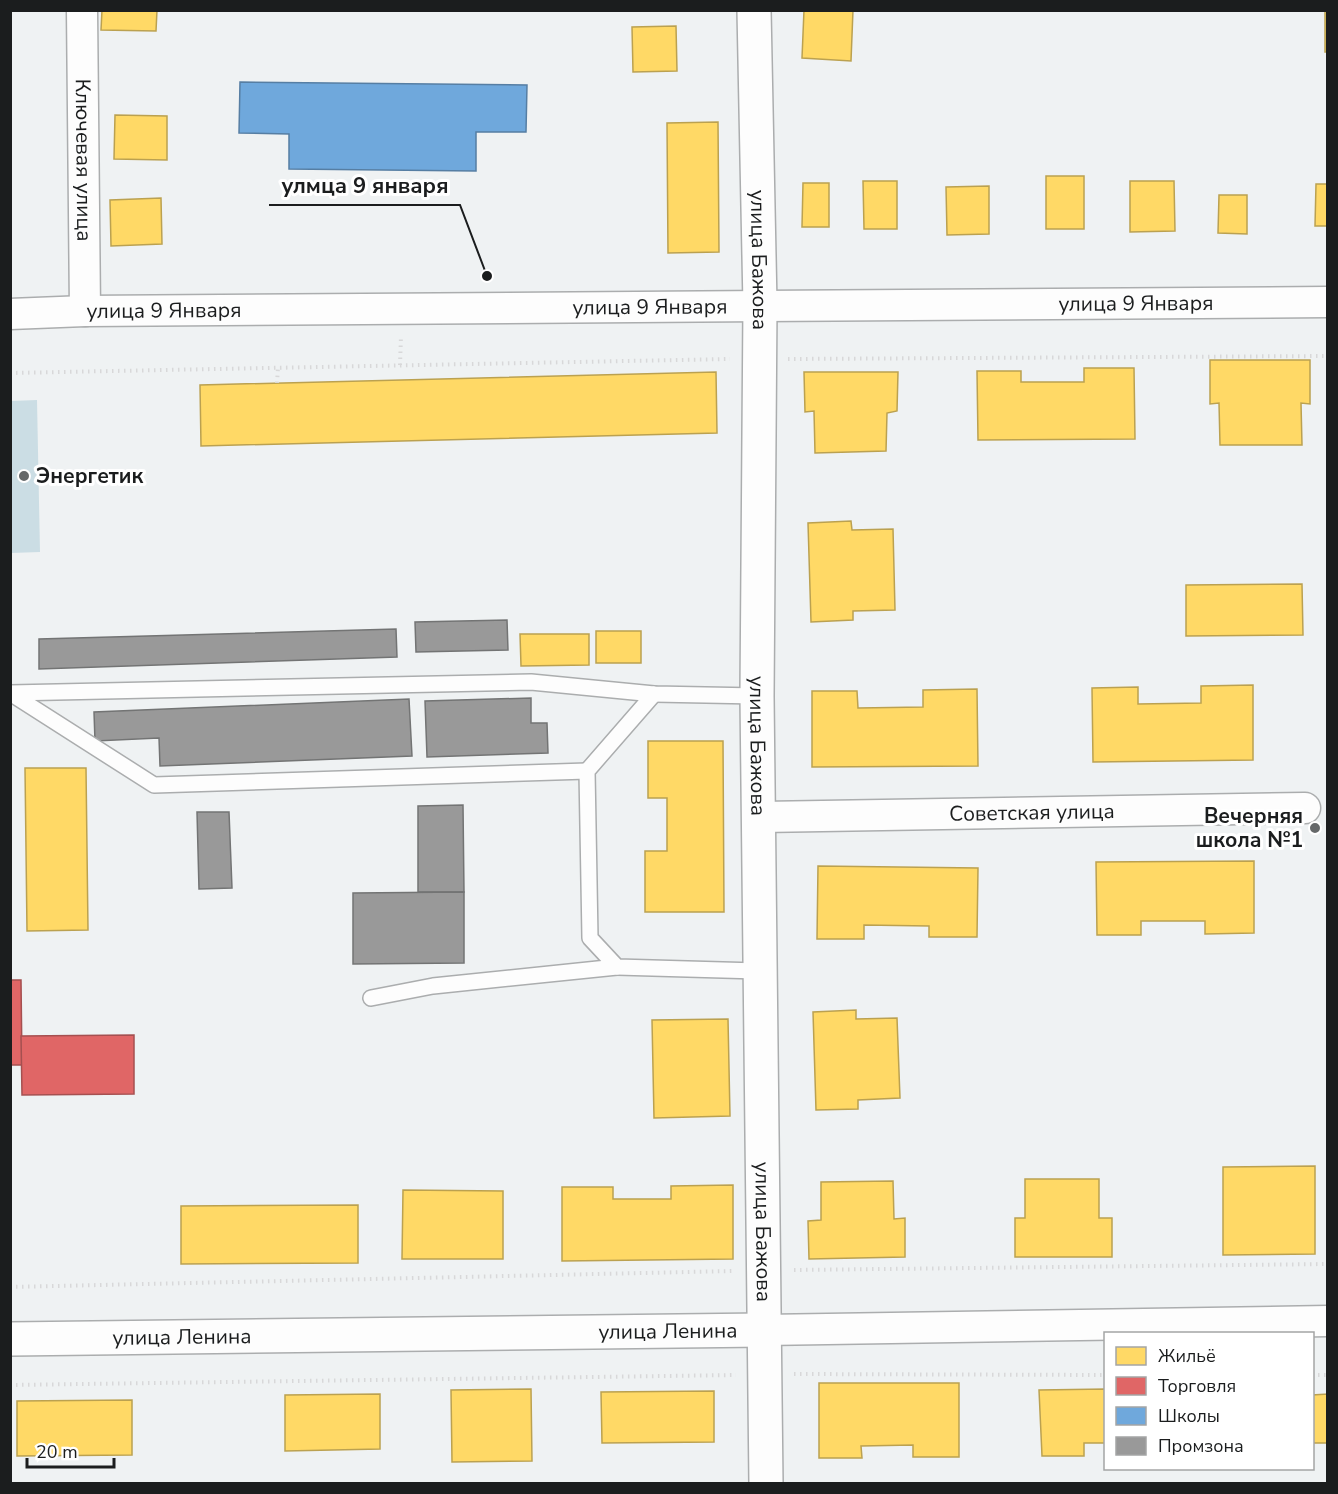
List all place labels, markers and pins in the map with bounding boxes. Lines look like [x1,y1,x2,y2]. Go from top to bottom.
callout: улмца 9 января [269,165,460,205]
place label: Энергетик [36,462,143,490]
marker: Энергетик [17,469,31,483]
place label: Вечерняя школа №1 [1196,802,1303,854]
marker: Вечерняя школа №1 [1308,821,1322,835]

